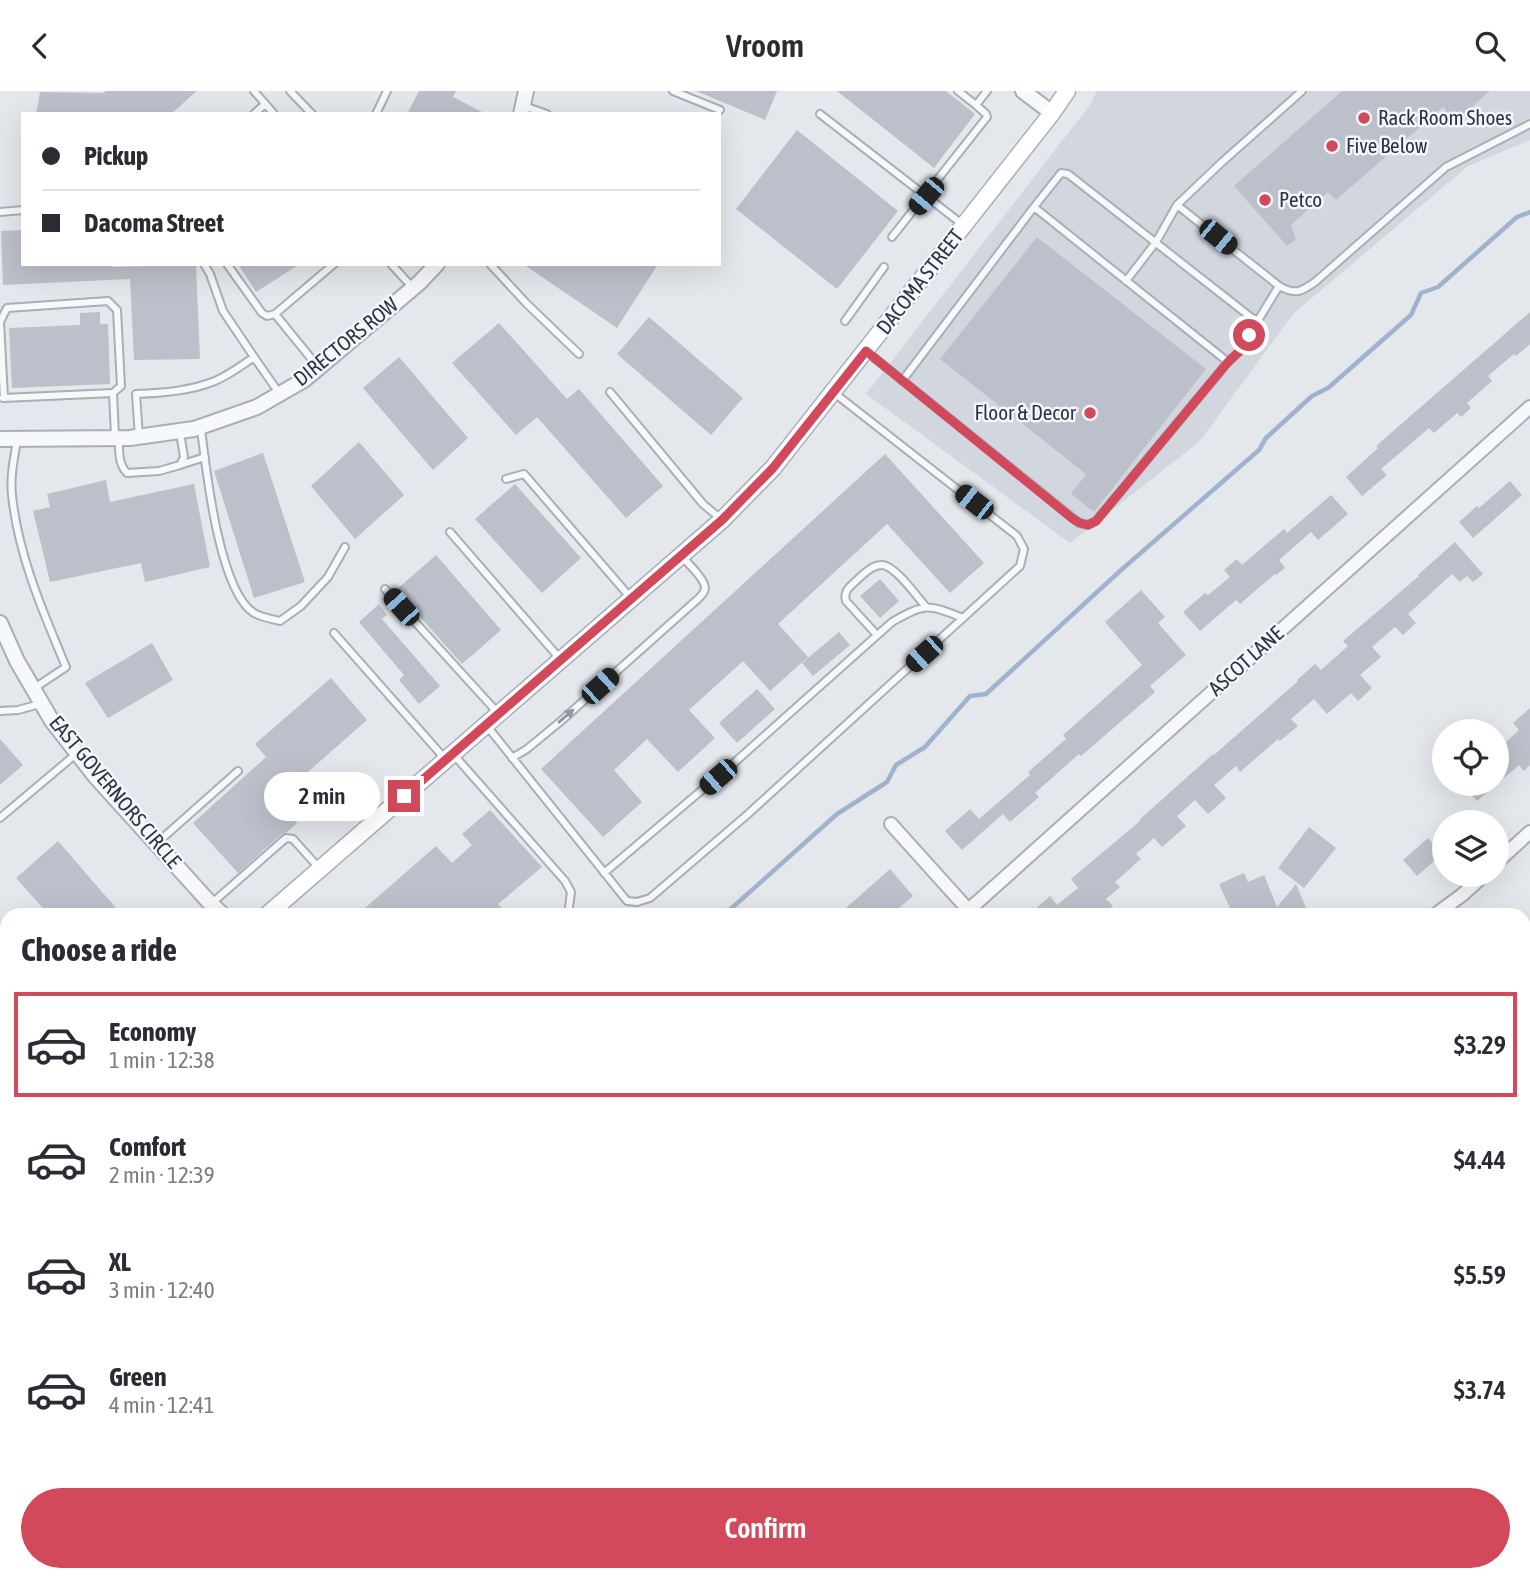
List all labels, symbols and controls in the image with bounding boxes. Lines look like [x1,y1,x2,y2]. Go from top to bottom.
icon: back [21,27,59,65]
text: Vroom [726,27,804,64]
icon: search [1471,27,1509,65]
place label: Rack Room Shoes [1378,105,1512,129]
marker: Rack Room Shoes [1356,110,1372,126]
place label: Five Below [1346,133,1428,157]
marker: Five Below [1324,138,1340,154]
text: Pickup [84,141,148,171]
car [905,173,948,219]
place label: Petco [1279,187,1322,211]
marker: Petco [1257,192,1273,208]
text: Dacoma Street [84,208,224,238]
car [1196,216,1241,258]
street label: DACOMA STREET [871,224,968,339]
street label: DIRECTORS ROW [289,291,403,390]
route start [1233,319,1265,351]
place label: Floor & Decor [975,400,1077,424]
marker: Floor & Decor [1082,405,1098,421]
car [951,481,998,523]
car [380,584,423,630]
street label: ASCOT LANE [1203,621,1288,700]
car [902,632,947,676]
car [578,664,623,708]
one-way arrow [557,708,575,724]
street label: EAST GOVERNORS CIRCLE [45,710,187,872]
map controls [1432,719,1509,887]
button: locate [1432,719,1509,796]
car [696,755,741,799]
callout: 2 min [264,771,380,821]
route end [388,780,420,812]
text: 2 min [299,783,345,809]
button: layers [1432,810,1509,887]
text: Choose a ride [21,931,177,968]
icon: car [25,1013,88,1076]
text: Economy [109,1017,196,1047]
text: $3.29 [1454,1030,1506,1060]
text: 1 min · 12:38 [109,1047,215,1073]
icon: car [25,1128,88,1191]
text: Comfort [109,1132,186,1162]
text: $4.44 [1454,1145,1506,1175]
text: 2 min · 12:39 [109,1162,215,1188]
icon: car [25,1243,88,1306]
text: XL [109,1247,131,1277]
text: $5.59 [1454,1260,1506,1290]
text: 3 min · 12:40 [109,1277,215,1303]
icon: car [25,1358,88,1421]
text: Green [109,1362,167,1392]
text: $3.74 [1454,1375,1506,1405]
text: 4 min · 12:41 [109,1392,215,1418]
button: Confirm [21,1488,1510,1568]

